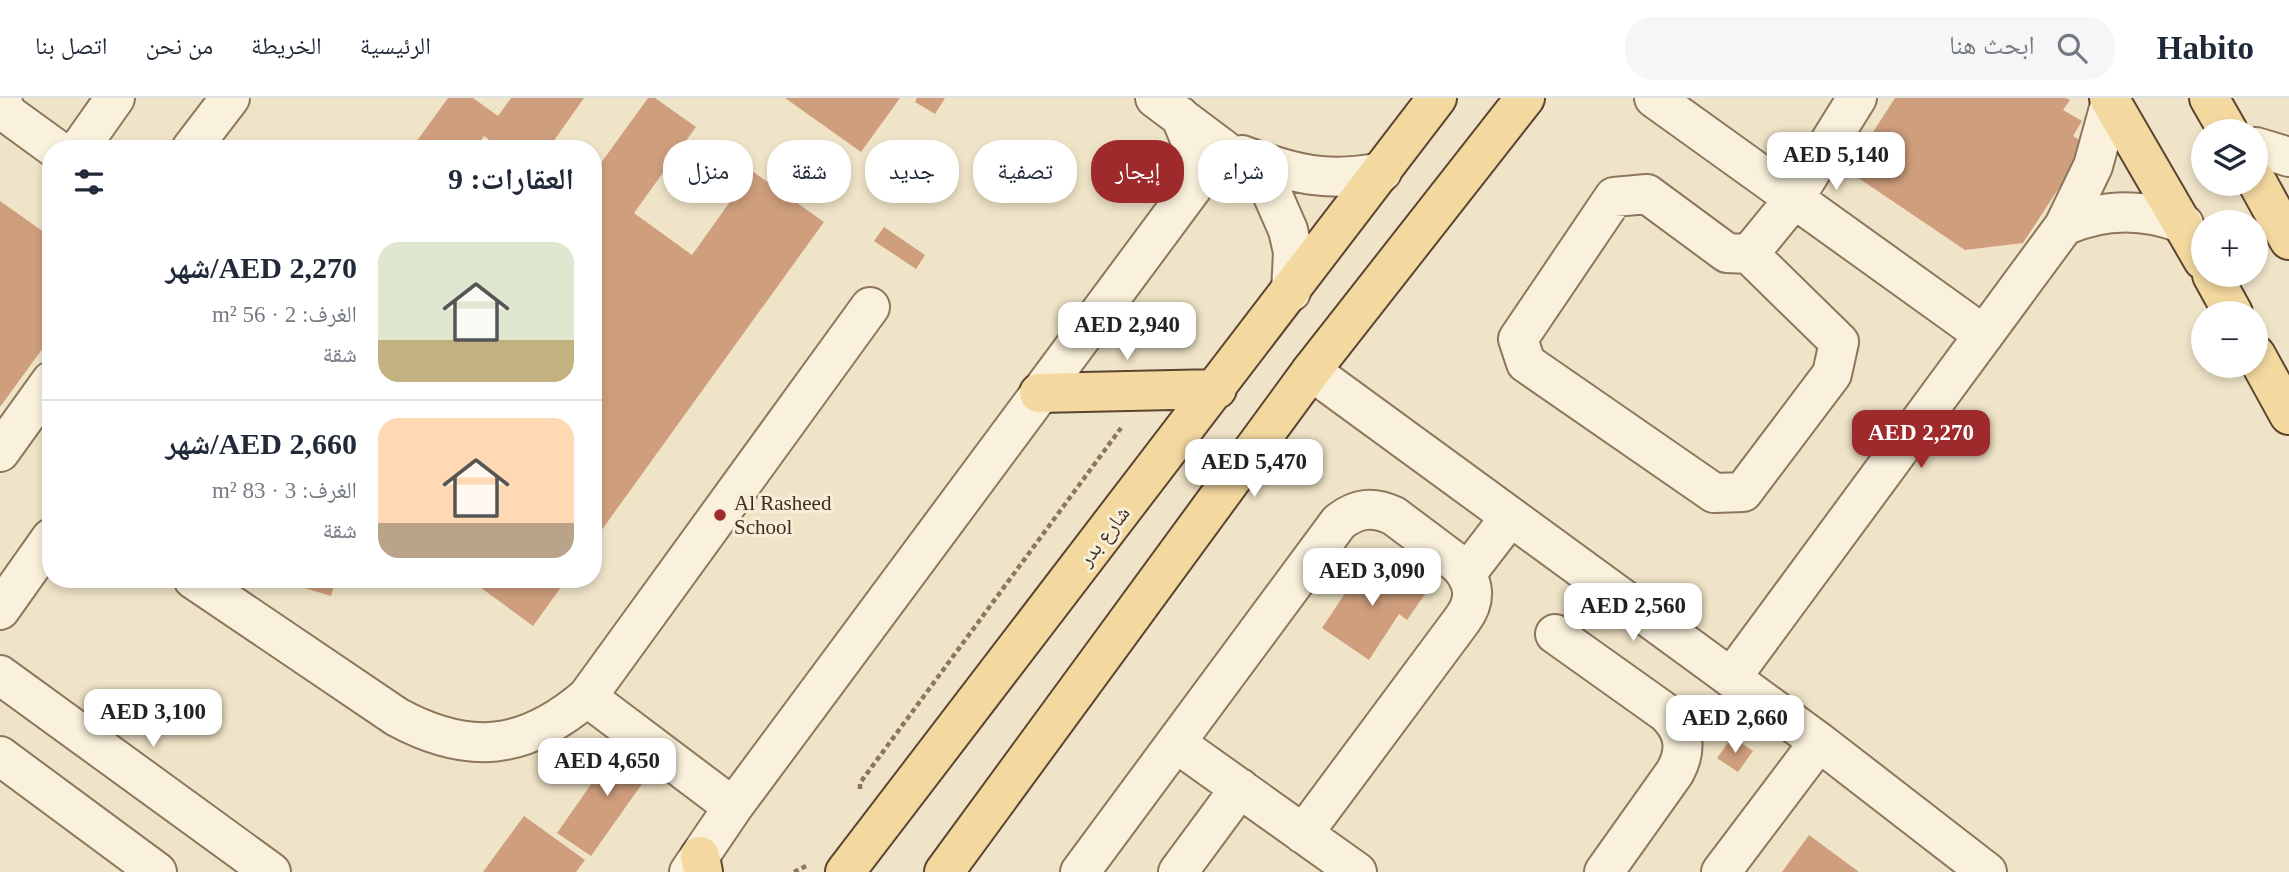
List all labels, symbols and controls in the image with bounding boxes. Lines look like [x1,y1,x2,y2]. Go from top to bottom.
search box [1625,17,2115,80]
icon: search [2053,29,2091,67]
text: Habito [2157,30,2254,66]
text: ابحث هنا [1949,31,2035,60]
text: اتصل بنا [35,33,107,59]
text: من نحن [145,33,213,59]
text: الخريطة [251,33,322,59]
text: الرئيسية [360,33,431,59]
map controls [2191,119,2268,378]
button: layers [2191,119,2268,196]
pin: AED 5,140 [1756,132,1916,192]
chip: منزل [663,140,753,203]
chip: شقة [767,140,851,203]
chip: جديد [865,140,959,203]
chip: تصفية [973,140,1077,203]
chip: إيجار [1091,140,1184,203]
chip: شراء [1198,140,1288,203]
text: AED 5,140 [1783,142,1889,167]
text: العقارات: 9 [448,162,574,195]
icon: filters [70,163,108,201]
button: + [2191,210,2268,287]
text: AED 2,270/شهر [166,251,357,284]
icon: home [434,270,518,354]
button: − [2191,301,2268,378]
text: الغرف: 2 · 56 m² [212,302,357,327]
pin: AED 2,940 [1047,302,1207,362]
text: AED 2,940 [1074,312,1180,337]
text: شقة [323,342,357,367]
pin: AED 2,270 [1841,410,2001,470]
text: AED 2,270 [1868,420,1974,445]
text: AED 2,660/شهر [166,427,357,460]
pin: AED 5,470 [1174,440,1334,499]
icon: home [434,446,518,530]
text: AED 5,470 [1201,449,1307,474]
text: الغرف: 3 · 83 m² [212,478,357,503]
place label: Al Rasheed School [734,491,832,539]
street label: شارع بدر [1073,501,1135,572]
marker: Al Rasheed School [712,507,728,523]
text: شقة [323,518,357,543]
pin: AED 3,090 [1292,548,1452,608]
text: AED 3,090 [1319,558,1425,583]
pin: AED 2,560 [1553,584,1713,643]
text: AED 2,560 [1580,593,1686,618]
pin: AED 3,100 [73,690,233,749]
pin: AED 2,660 [1655,696,1815,755]
text: AED 3,100 [100,699,206,724]
text: AED 2,660 [1682,705,1788,730]
pin: AED 4,650 [527,738,687,798]
text: AED 4,650 [554,748,660,773]

